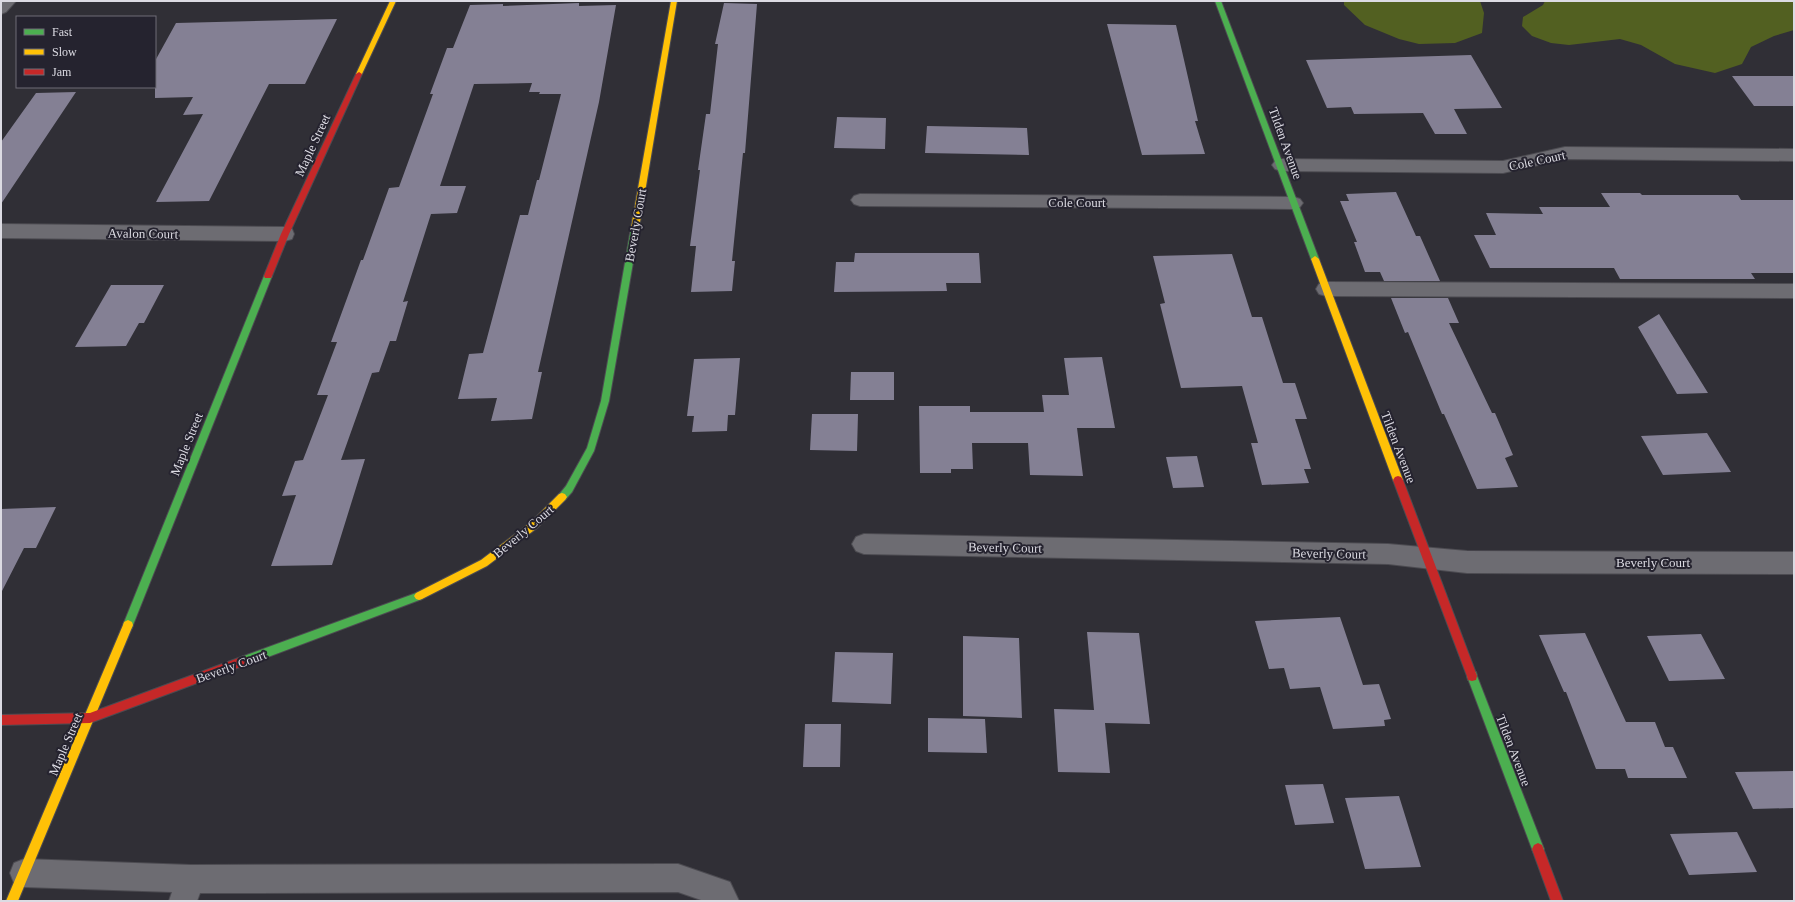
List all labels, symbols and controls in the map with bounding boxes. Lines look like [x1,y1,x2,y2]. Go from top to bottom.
legend [16,16,156,88]
text: Fast [52,25,73,39]
text: Slow [52,45,77,59]
text: Jam [52,65,72,79]
street label: Tilden Avenue [1266,105,1306,181]
street label: Maple Street [292,111,334,179]
street label: Cole Court [1507,147,1567,174]
street label: Beverly Court [622,187,649,263]
street label: Cole Court [1048,195,1106,210]
street label: Avalon Court [108,225,179,242]
street label: Tilden Avenue [1378,409,1419,485]
street label: Maple Street [167,410,206,478]
street label: Beverly Court [490,502,557,561]
street label: Beverly Court [968,539,1043,556]
street label: Beverly Court [1292,545,1367,562]
street label: Beverly Court [1616,555,1690,570]
street label: Beverly Court [194,647,269,686]
street label: Maple Street [46,710,86,778]
street label: Tilden Avenue [1493,712,1534,788]

